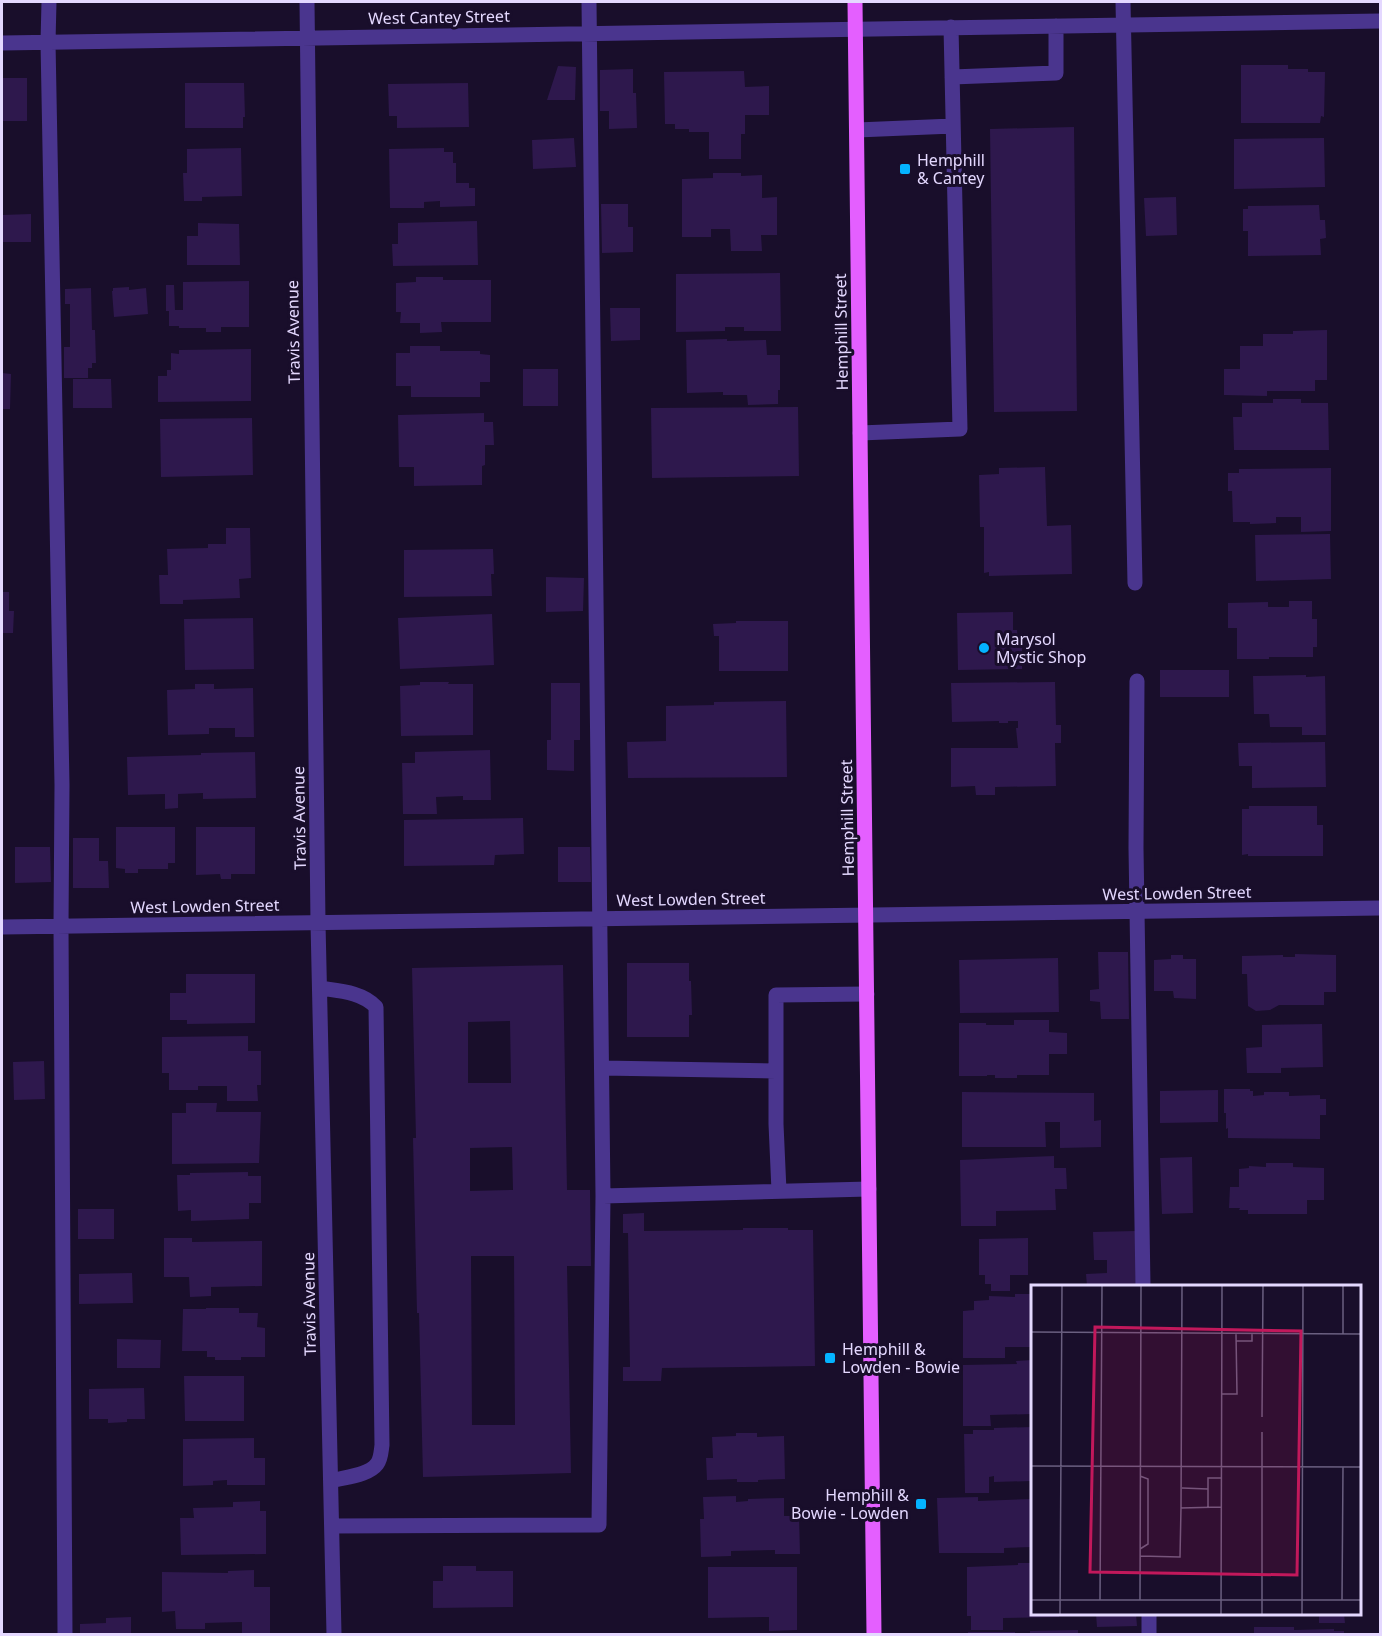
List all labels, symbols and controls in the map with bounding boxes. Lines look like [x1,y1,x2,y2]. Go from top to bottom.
street label: West Cantey Street [368,5,510,29]
place label: Hemphill & Cantey [917,149,985,189]
marker: Hemphill & Cantey [898,162,912,176]
street label: Hemphill Street [829,273,853,391]
street label: Travis Avenue [281,280,305,384]
place label: Marysol Mystic Shop [996,628,1086,668]
marker: Marysol Mystic Shop [977,641,991,655]
street label: Hemphill Street [835,759,859,877]
street label: Travis Avenue [287,766,311,870]
street label: West Lowden Street [1102,881,1252,905]
street label: West Lowden Street [616,887,766,911]
street label: West Lowden Street [130,894,280,918]
street label: Travis Avenue [297,1252,321,1356]
inset map [1031,1285,1361,1615]
place label: Hemphill & Lowden - Bowie [842,1338,960,1378]
marker: Hemphill & Lowden - Bowie [823,1351,837,1365]
place label: Hemphill & Bowie - Lowden [791,1484,909,1524]
marker: Hemphill & Bowie - Lowden [914,1497,928,1511]

